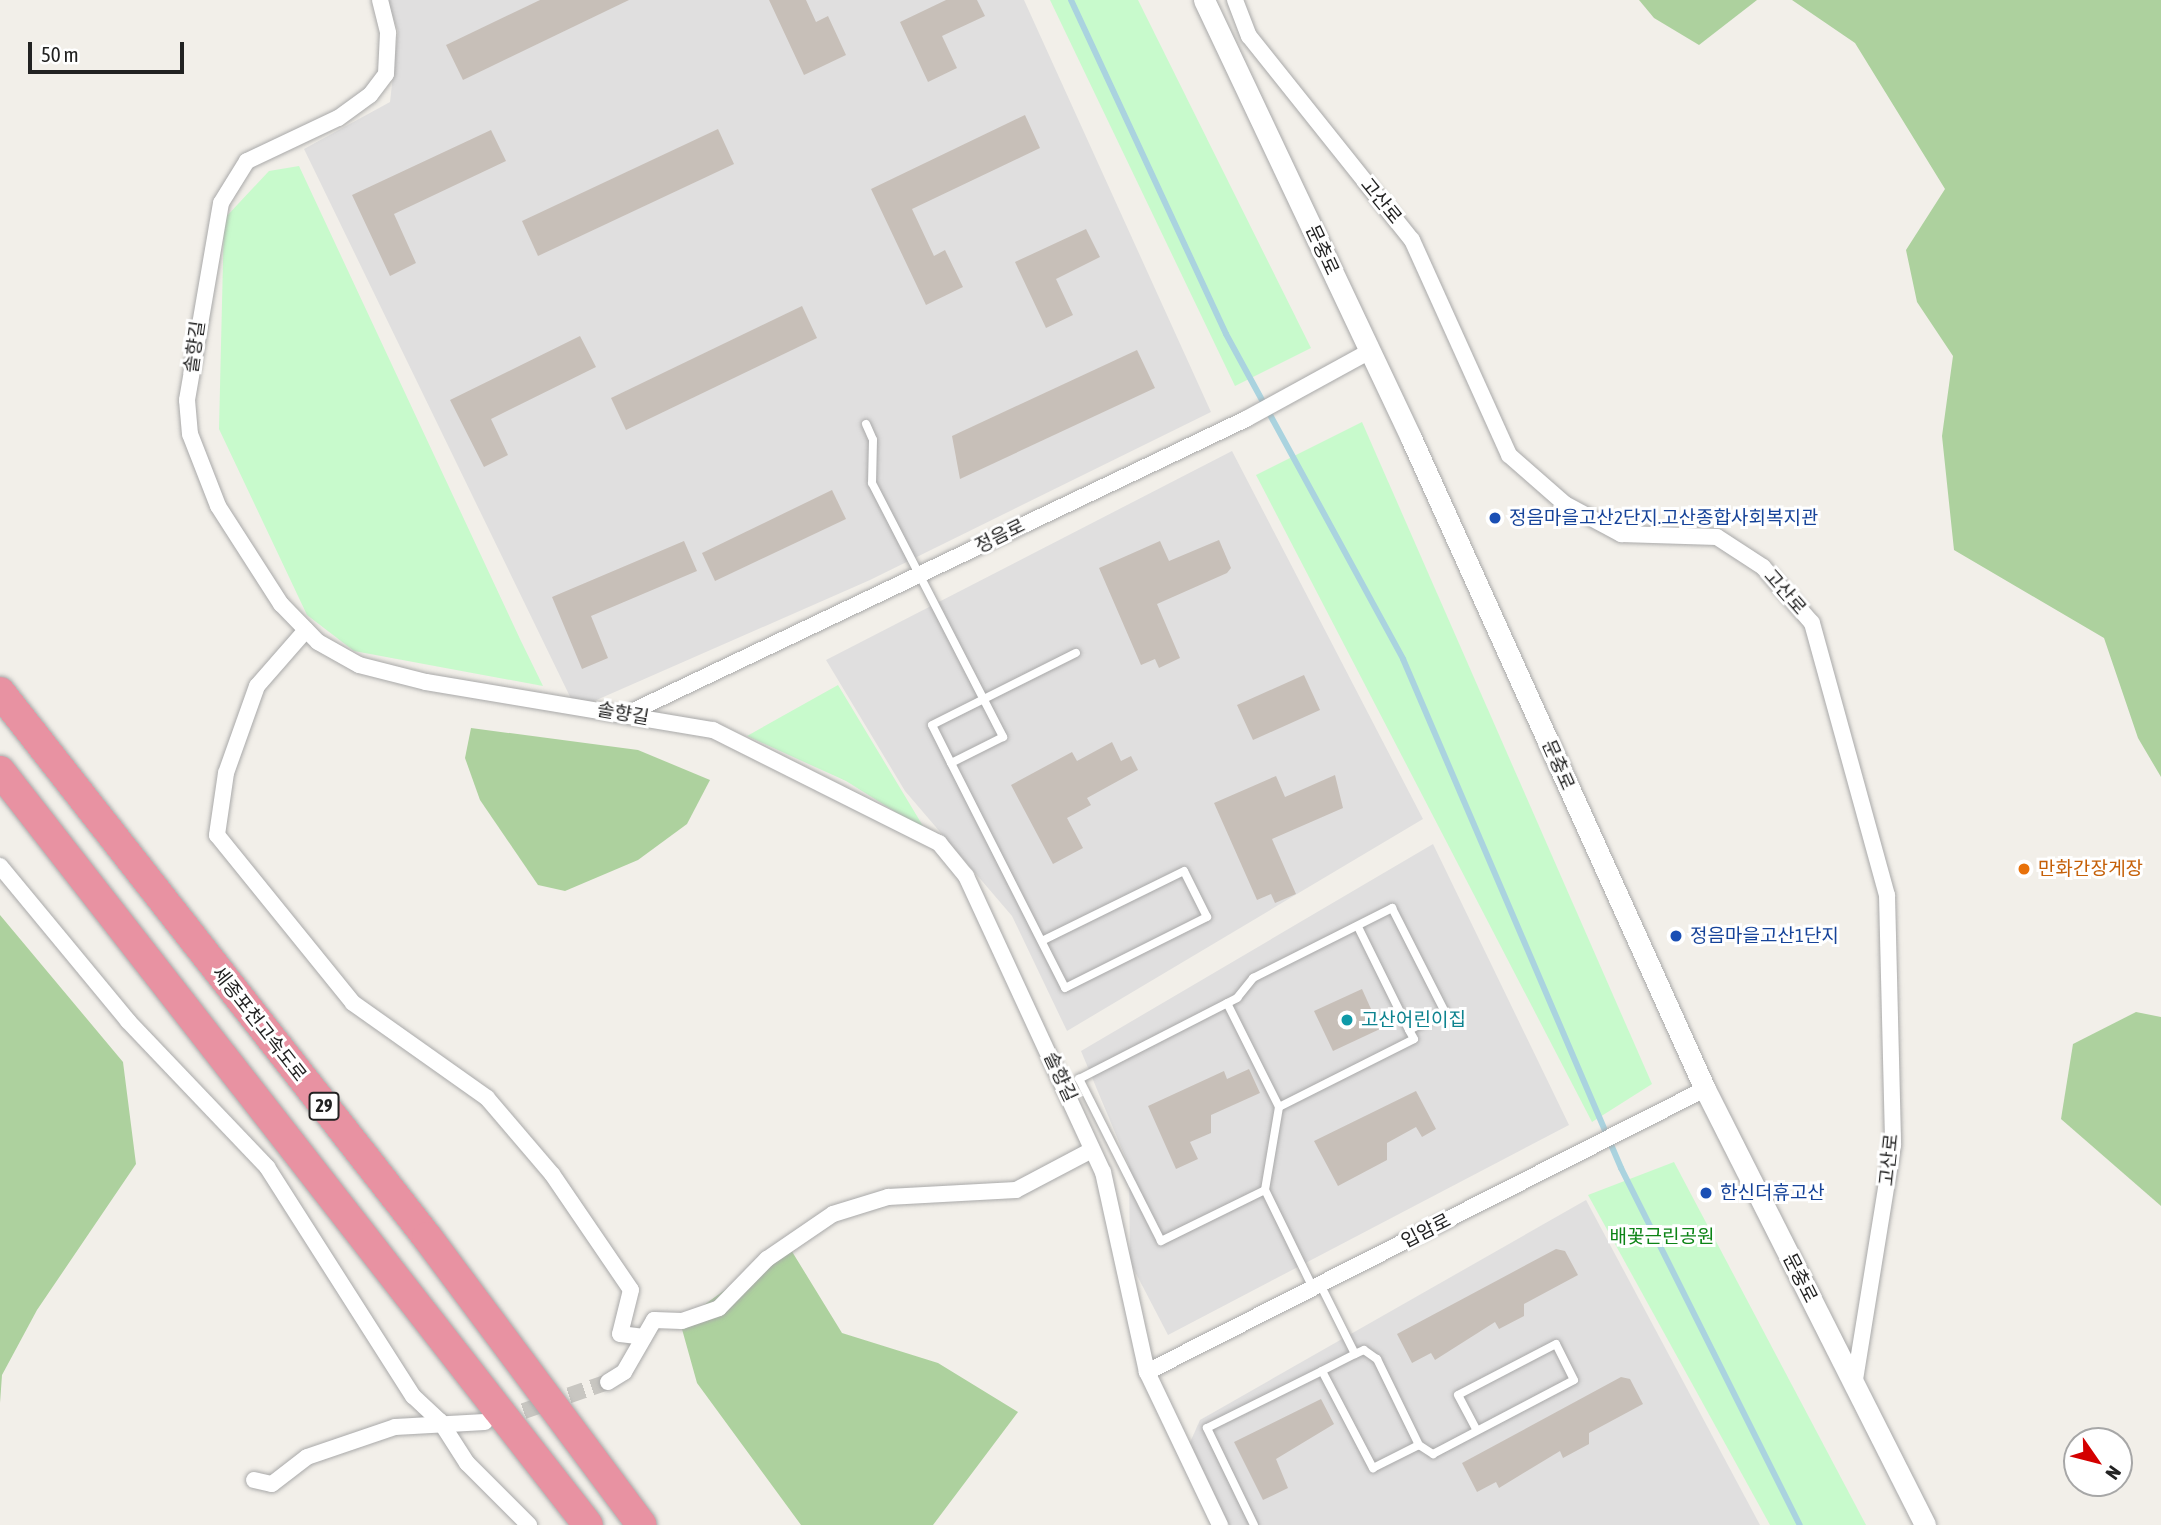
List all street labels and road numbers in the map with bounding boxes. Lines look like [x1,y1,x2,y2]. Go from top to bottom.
street label: 고산로 [1356,173,1406,229]
street label: 문충로 [1301,221,1343,279]
street label: 솔향길 [180,319,210,375]
street label: 정음로 [971,514,1029,558]
street label: 고산로 [1759,565,1811,619]
street label: 솔향길 [595,698,651,730]
street label: 문충로 [1537,736,1579,794]
street label: 세종포천고속도로 [207,962,311,1086]
street label: 솔향길 [1039,1048,1081,1106]
road number: 29 [308,1092,340,1120]
street label: 고산로 [1875,1133,1903,1187]
street label: 입암로 [1397,1209,1455,1253]
street label: 문충로 [1778,1249,1822,1307]

